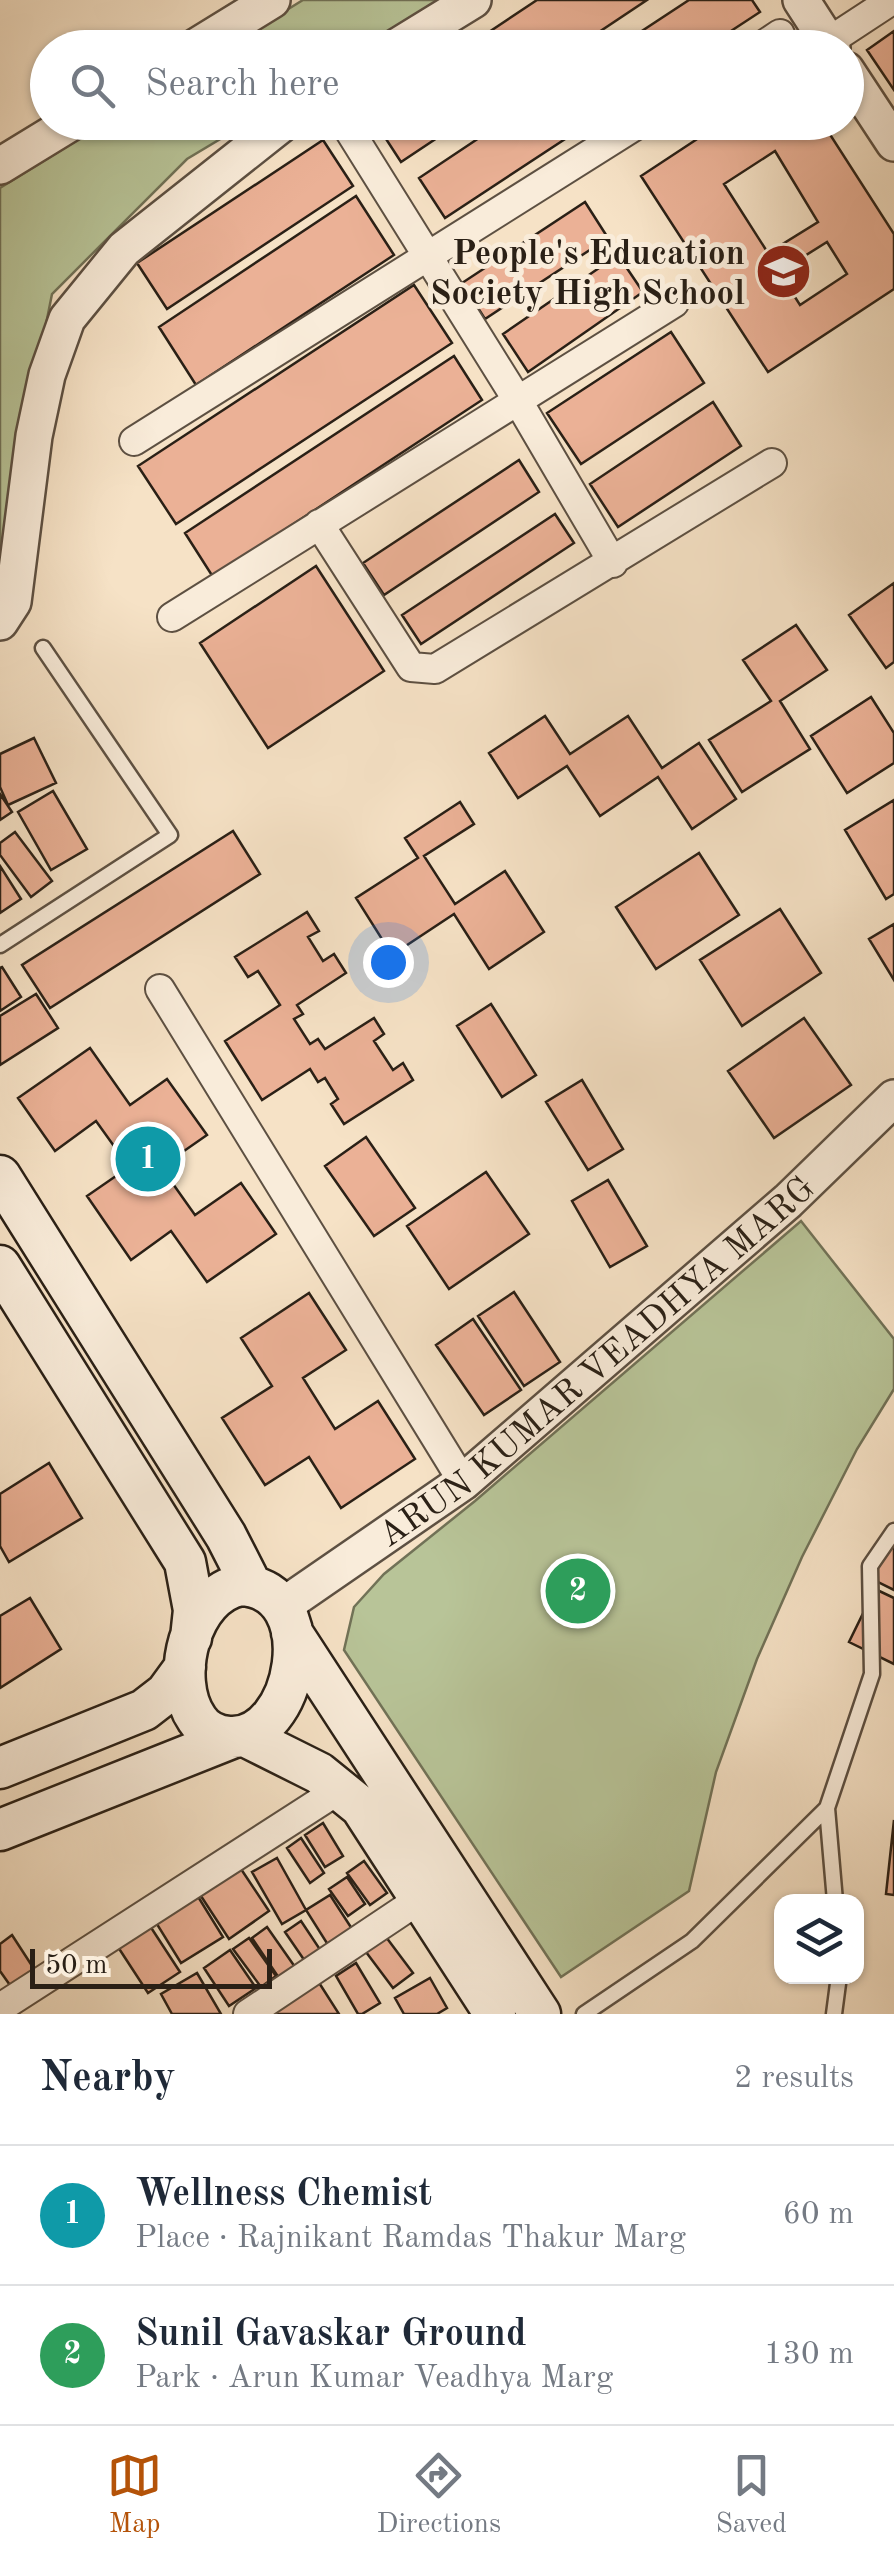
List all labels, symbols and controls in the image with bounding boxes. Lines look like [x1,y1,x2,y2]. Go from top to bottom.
search box [30,30,864,140]
icon: search [65,58,120,113]
text: Search here [145,66,340,104]
place label: People's Education Society High School [430,237,745,312]
school or university icon: People's Education Society High School [754,242,814,302]
your location [363,937,414,988]
pin: 1 [116,1122,180,1196]
street label: ARUN KUMAR VEADHYA MARG [373,1171,822,1555]
pin: 2 [546,1554,610,1628]
map controls [774,1894,864,1984]
button: layers [774,1894,864,1984]
scale bar [30,1944,272,1988]
text: 50 m [45,1952,108,1980]
text: Nearby [40,2058,176,2100]
text: 2 results [734,2063,854,2095]
text: Wellness Chemist [135,2176,432,2214]
text: 1 [63,2199,82,2231]
text: 60 m [783,2199,854,2231]
text: Place · Rajnikant Ramdas Thakur Marg [135,2223,686,2255]
text: Sunil Gavaskar Ground [135,2316,526,2354]
text: 2 [63,2339,82,2371]
text: 130 m [764,2339,854,2371]
text: Park · Arun Kumar Veadhya Marg [135,2363,613,2395]
tab: Map [107,2448,162,2543]
tab: Directions [377,2448,501,2543]
tab: Saved [715,2448,787,2543]

